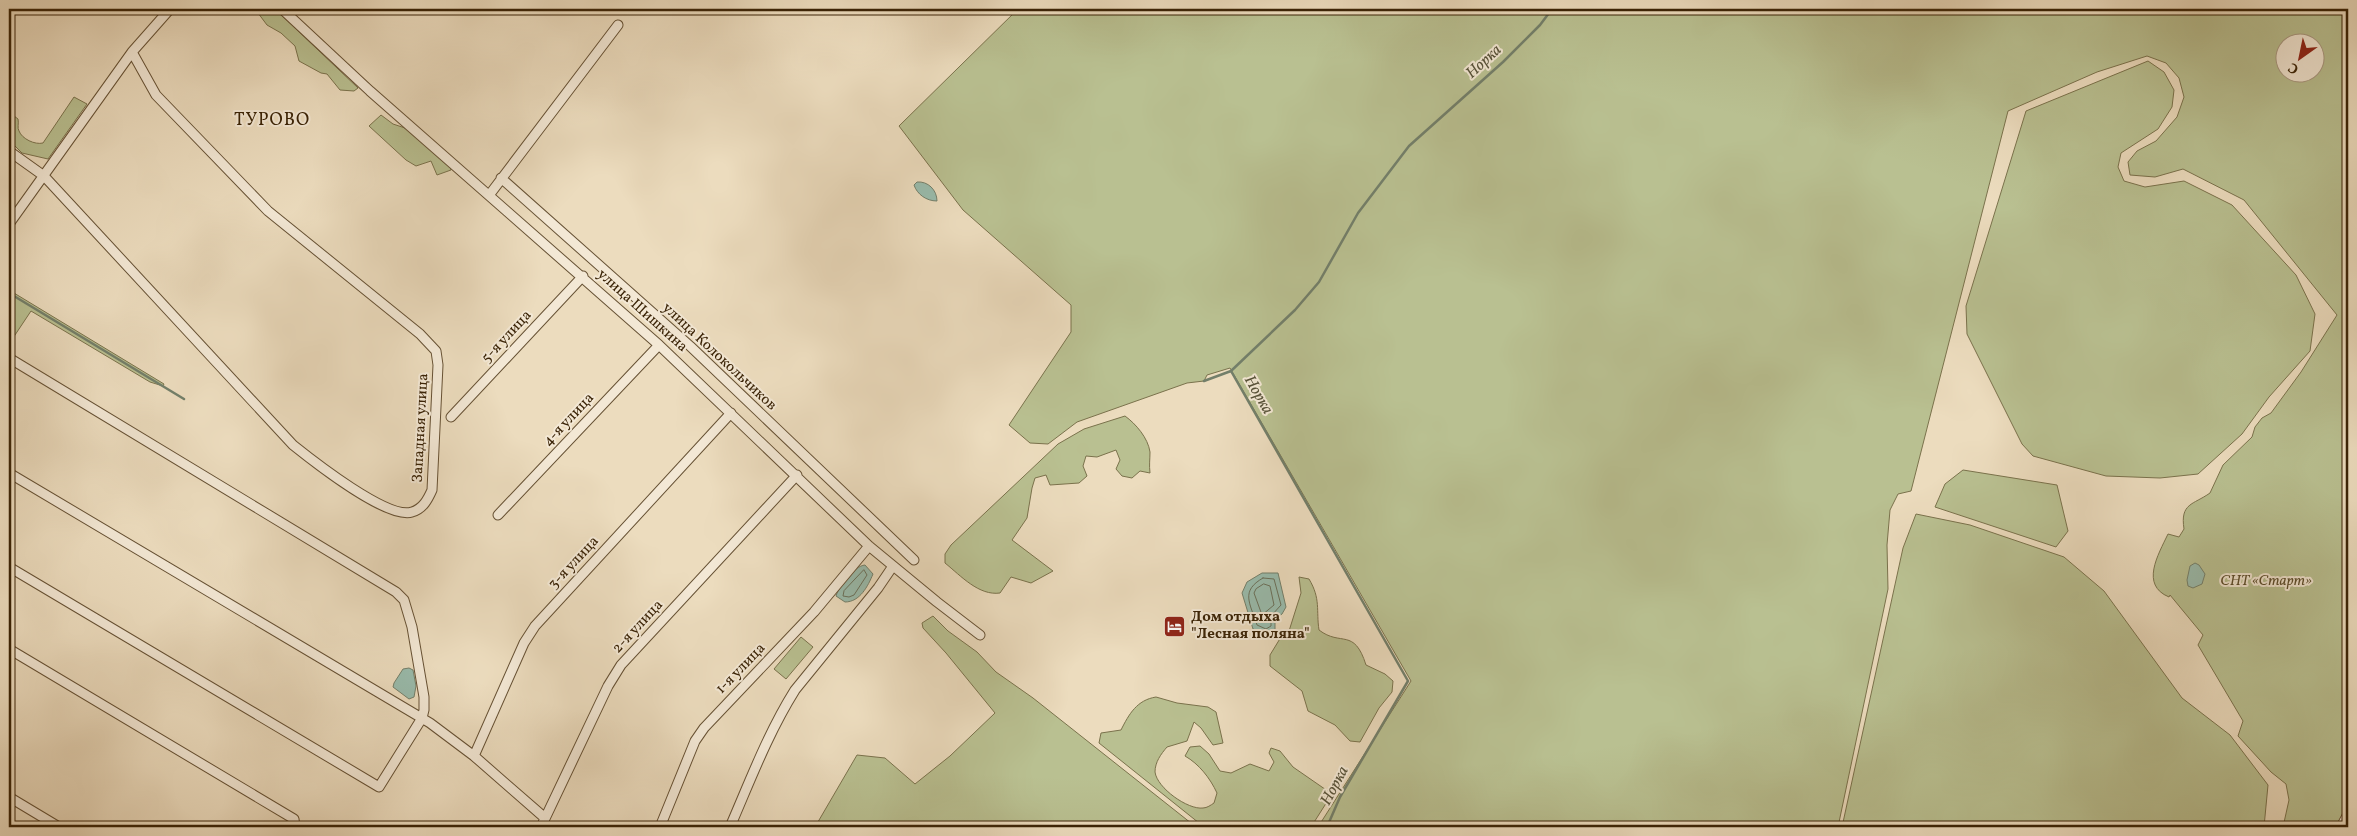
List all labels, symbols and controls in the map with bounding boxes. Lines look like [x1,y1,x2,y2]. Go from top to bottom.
north arrow [2274,32,2324,82]
water label: Норка [1461,39,1507,84]
text: С [2285,57,2303,78]
district label: ТУРОВО [234,108,310,133]
street label: улица Шишкина [592,265,692,357]
street label: улица Колокольчиков [657,298,781,416]
street label: 5-я улица [477,306,537,368]
water label: Норка [1238,371,1278,419]
street label: Западная улица [408,373,434,483]
street label: 4-я улица [539,388,599,452]
street label: 3-я улица [544,532,604,594]
park label: СНТ «Старт» [2220,571,2312,592]
street label: 2-я улица [608,596,668,658]
place label: Дом отдыха "Лесная поляна" [1191,607,1310,645]
hotel icon: Дом отдыха "Лесная поляна" [1163,614,1187,638]
street label: 1-я улица [711,639,771,699]
water label: Норка [1316,762,1355,810]

